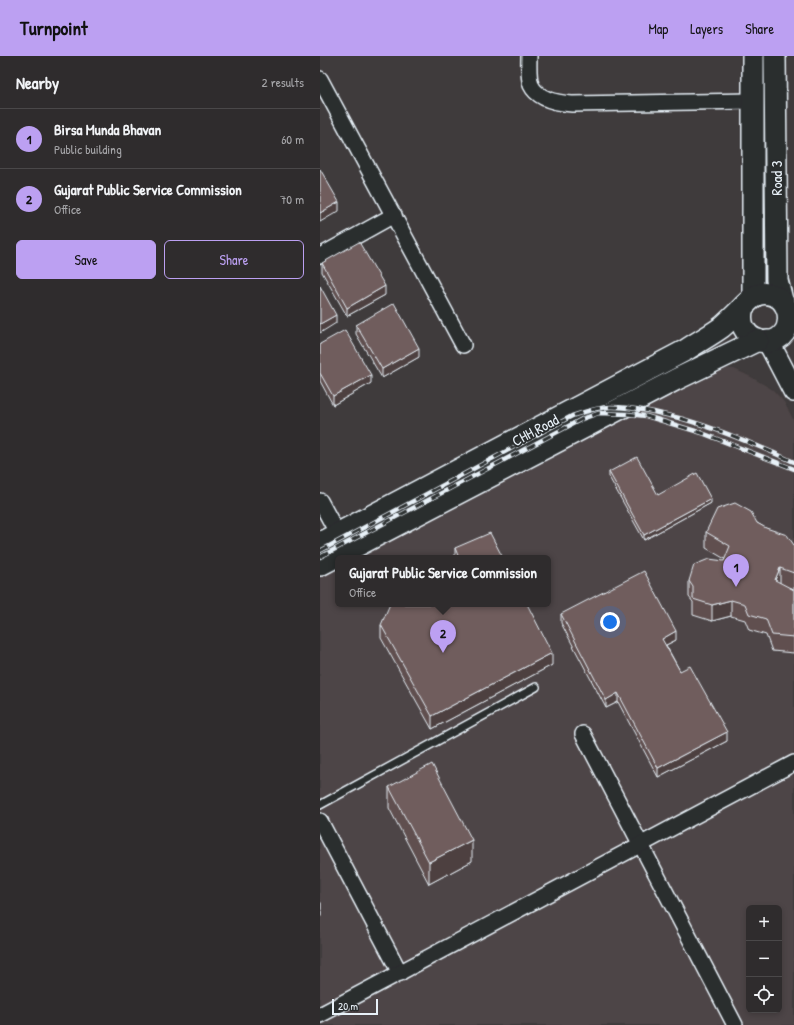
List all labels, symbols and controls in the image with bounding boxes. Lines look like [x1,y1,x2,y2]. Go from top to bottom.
text: Turnpoint [20,15,88,41]
text: Map [648,19,668,38]
text: Layers [690,19,723,38]
text: Share [745,19,774,38]
text: Nearby [16,71,59,94]
text: 2 results [262,73,304,91]
text: Birsa Munda Bhavan [54,119,161,140]
text: 1 [27,130,31,148]
text: 60 m [281,130,304,148]
text: Public building [54,140,122,158]
street label: Road 3 [766,160,787,195]
text: Gujarat Public Service Commission [54,179,242,200]
text: 2 [26,190,32,208]
text: 70 m [280,190,304,208]
text: Office [54,200,81,218]
button: Save [16,240,156,279]
button: Share [164,240,304,279]
street label: CHH Road [508,409,562,451]
pin: 1 [723,554,749,587]
popup [335,555,551,607]
text: Gujarat Public Service Commission [349,562,537,583]
text: Office [349,583,376,601]
your location [600,612,620,632]
pin: 2 [430,620,456,653]
map controls [746,905,782,1013]
button: + [746,905,782,941]
button: − [746,941,782,977]
button: locate [746,977,782,1013]
scale bar [332,997,378,1016]
text: 20 m [338,999,358,1013]

